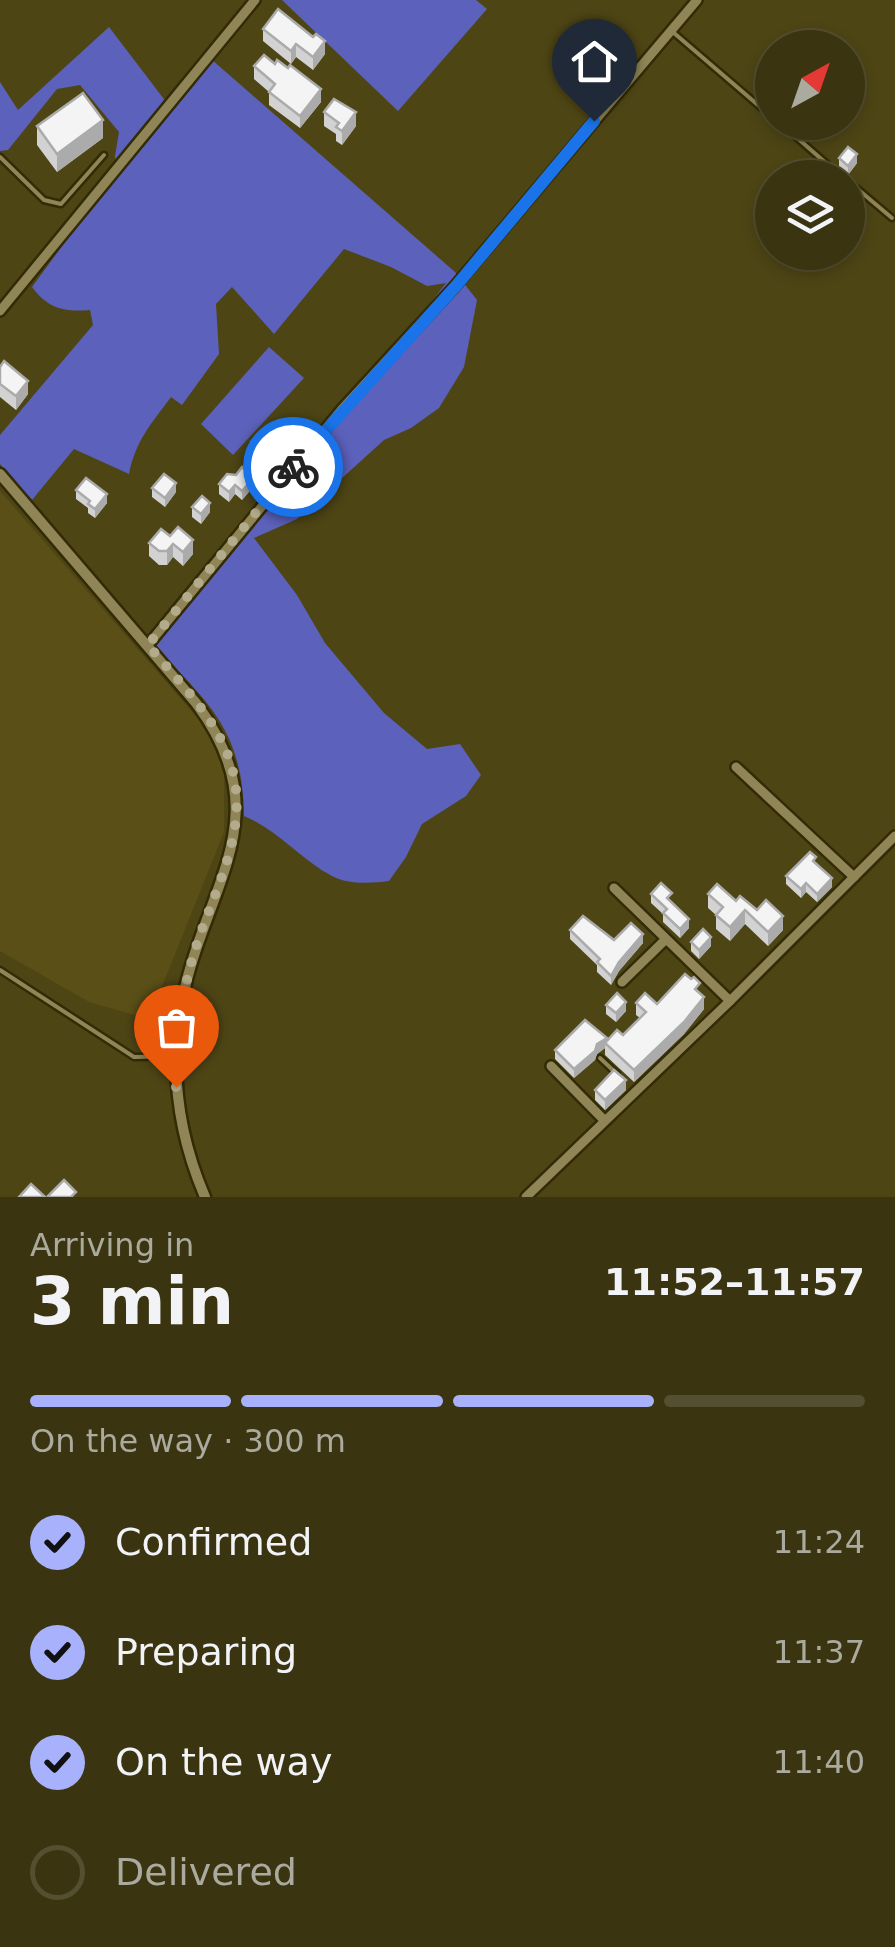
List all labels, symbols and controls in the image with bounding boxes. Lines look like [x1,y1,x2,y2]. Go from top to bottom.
pin [552,19,637,122]
north arrow [755,30,865,140]
map controls [755,30,865,270]
icon: home [567,34,622,89]
button: layers [755,160,865,270]
courier [243,417,343,517]
icon: bike [266,440,321,495]
pin [134,985,219,1088]
icon: bag [149,1000,204,1055]
text: Arriving in [30,1226,194,1264]
text: 11:52–11:57 [604,1260,865,1304]
text: 3 min [30,1264,234,1339]
text: On the way · 300 m [30,1422,346,1460]
icon: check [30,1515,85,1570]
text: Confirmed [115,1520,312,1564]
text: 11:24 [773,1523,865,1561]
icon: check [30,1625,85,1680]
text: Preparing [115,1630,297,1674]
text: 11:37 [773,1633,865,1671]
icon: check [30,1735,85,1790]
text: On the way [115,1740,332,1784]
text: 11:40 [773,1743,865,1781]
text: Delivered [115,1850,297,1894]

